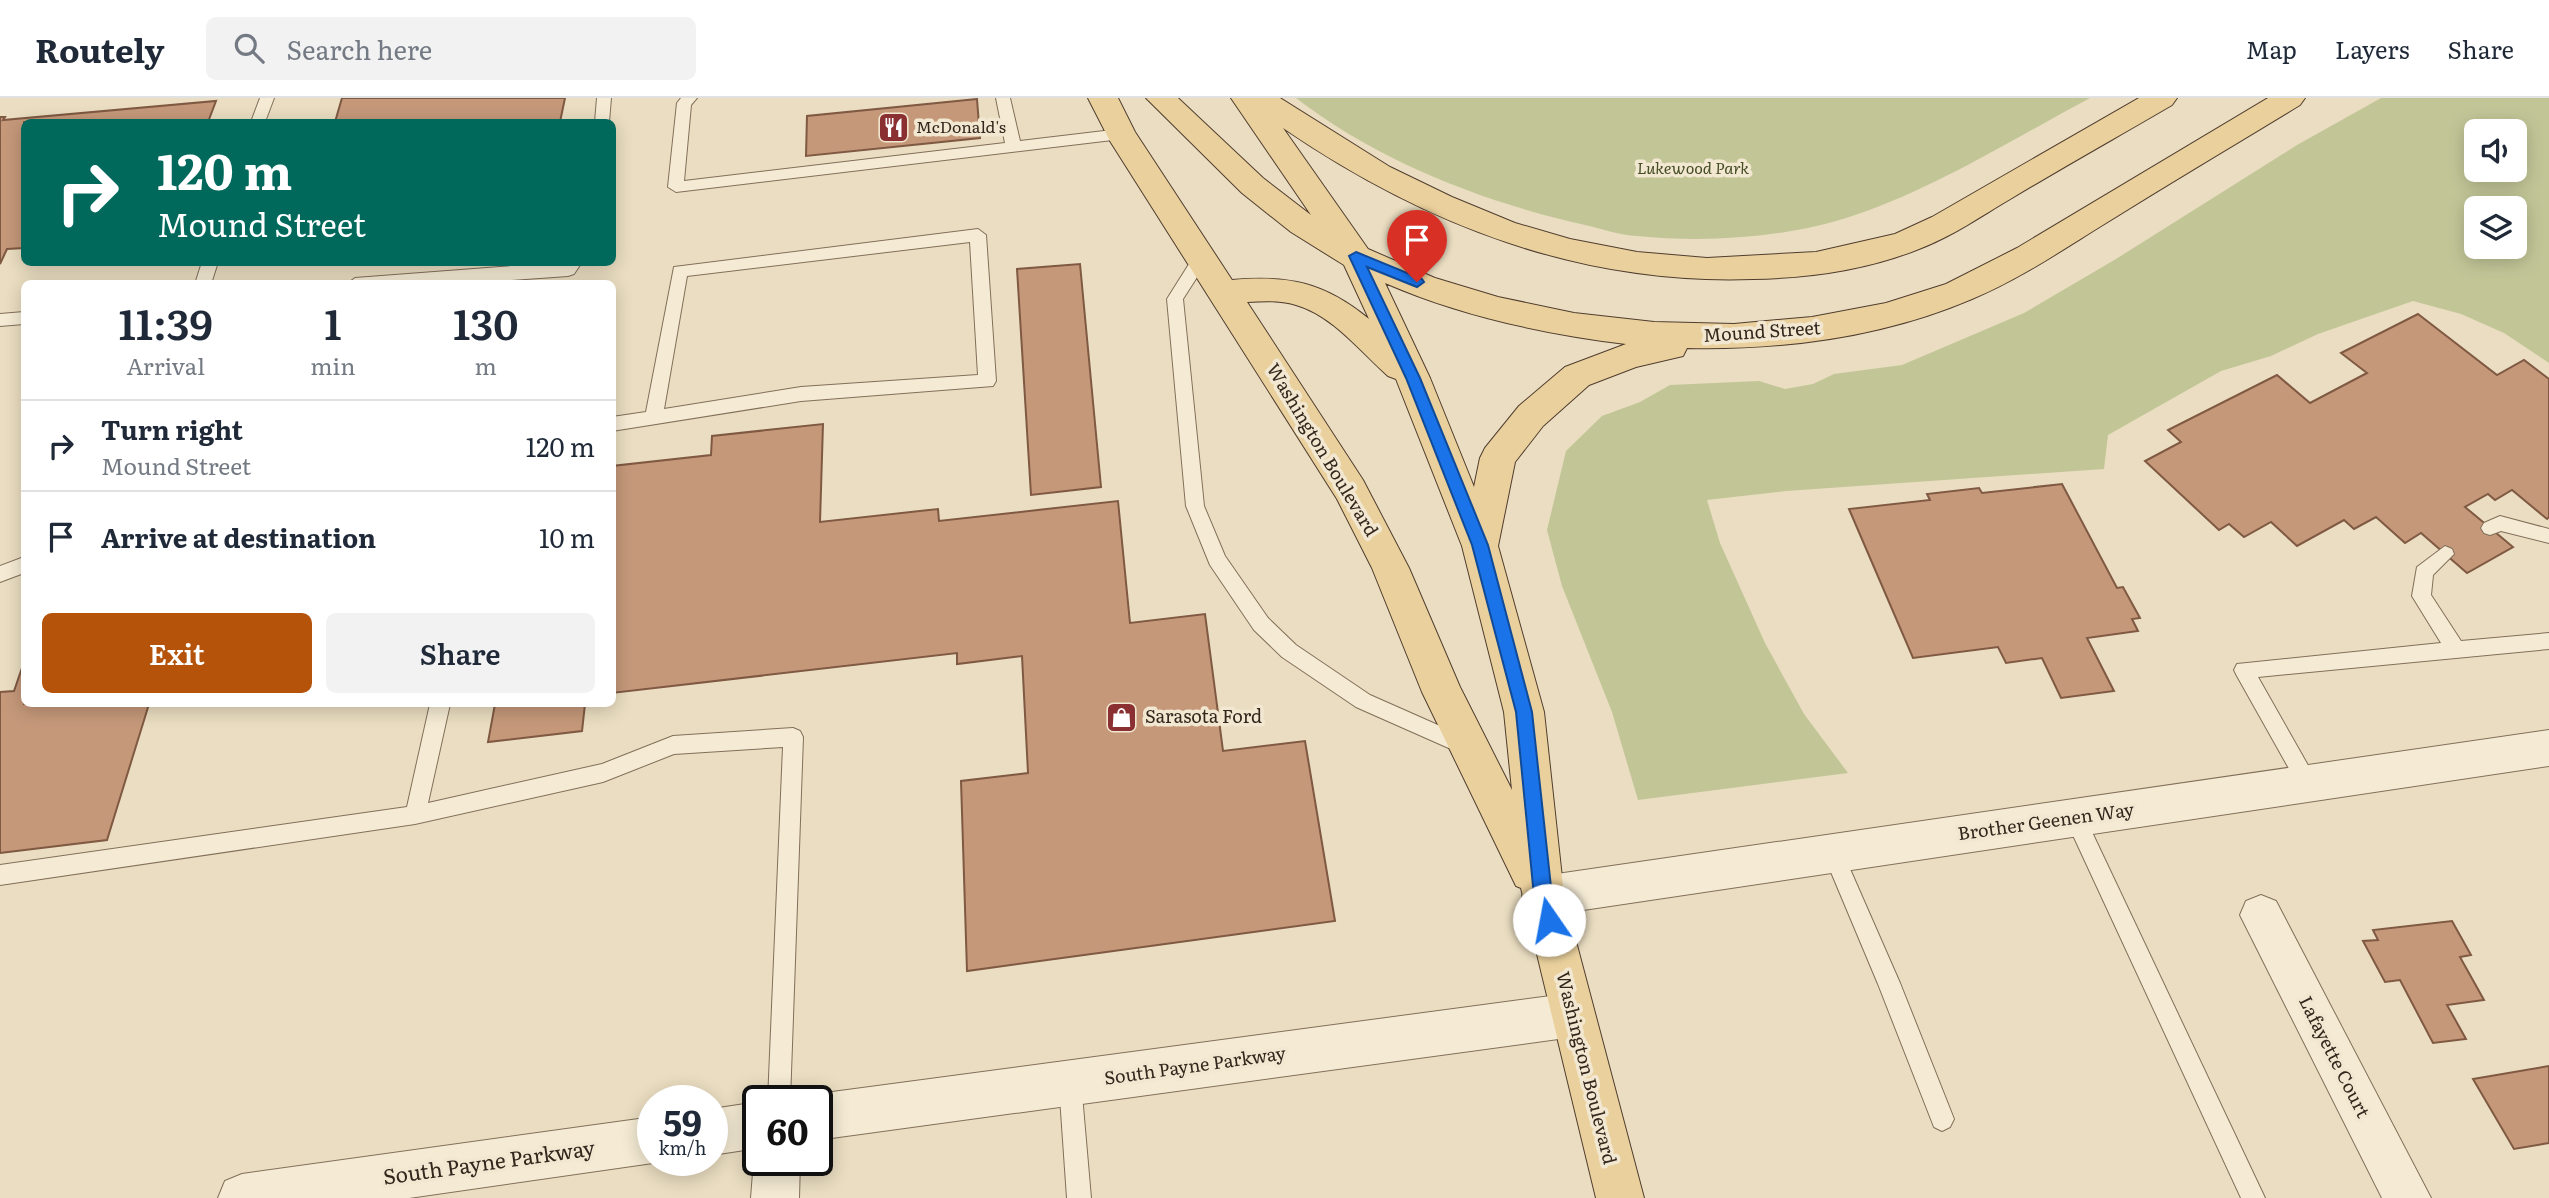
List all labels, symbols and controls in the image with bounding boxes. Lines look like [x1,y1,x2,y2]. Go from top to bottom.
search box [206,17,696,80]
text: Routely [35,24,164,73]
icon: search [230,29,268,67]
text: Search here [286,29,432,68]
text: Map [2246,31,2297,66]
text: Layers [2335,31,2409,66]
text: Share [2447,31,2514,66]
restaurant icon: McDonald's [876,110,910,144]
place label: McDonald's [916,114,1006,138]
map controls [2464,119,2527,259]
button: sound [2464,119,2527,182]
text: 120 m [157,132,292,205]
icon: right [42,147,133,238]
park label: Lukewood Park [1637,155,1749,179]
button: layers [2464,196,2527,259]
text: Mound Street [157,199,366,247]
pin [1387,210,1447,282]
icon: arrive [1398,221,1436,259]
text: 11:39 [118,291,213,353]
text: 1 [324,291,342,353]
text: 130 [453,291,519,353]
street label: Mound Street [1702,313,1822,348]
text: Arrival [126,348,205,382]
text: min [310,348,356,382]
text: m [475,348,497,382]
street label: Washington Boulevard [1261,357,1386,541]
text: Turn right [101,409,243,448]
text: 120 m [526,426,595,465]
icon: right [42,427,80,465]
text: Mound Street [101,448,251,482]
text: Arrive at destination [101,517,376,556]
text: 10 m [539,517,595,556]
icon: arrive [42,518,80,556]
button: Exit [42,613,312,693]
button: Share [326,613,595,693]
shop icon: Sarasota Ford [1105,700,1139,734]
place label: Sarasota Ford [1145,702,1262,729]
street label: Brother Geenen Way [1956,795,2136,846]
position arrow [1512,883,1586,957]
street label: Washington Boulevard [1550,968,1624,1167]
street label: Lafayette Court [2293,991,2378,1122]
street label: South Payne Parkway [1102,1038,1288,1091]
speed limit sign: 60 [742,1085,833,1176]
text: 59 [663,1095,702,1147]
street label: South Payne Parkway [381,1130,597,1191]
text: km/h [659,1134,706,1161]

